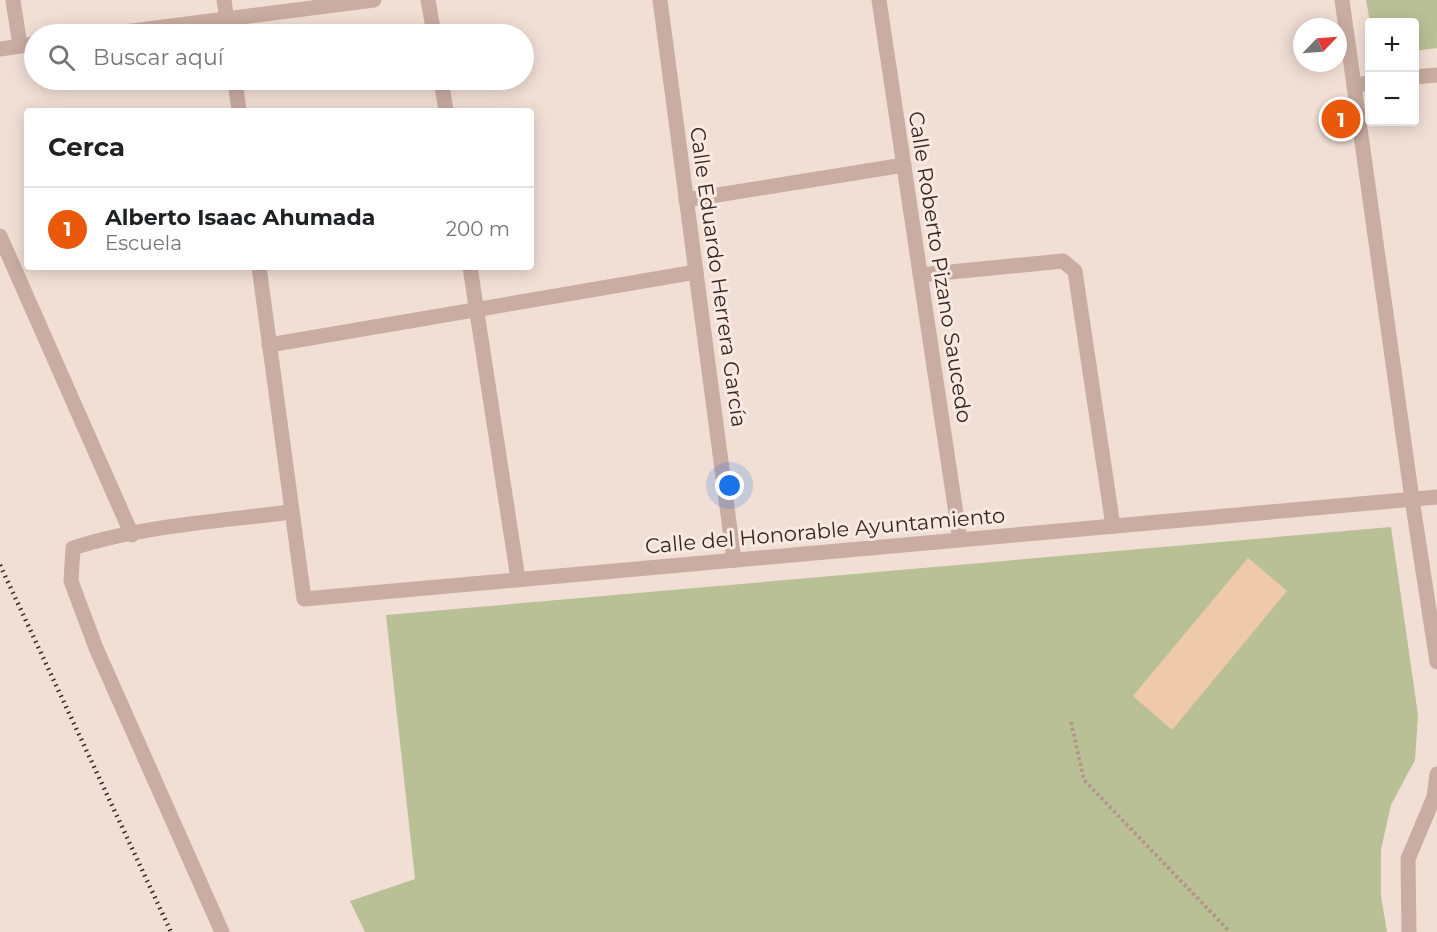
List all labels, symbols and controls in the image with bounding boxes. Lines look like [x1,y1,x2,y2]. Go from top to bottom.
north arrow [1293,18,1347,72]
map controls [1365,18,1419,126]
button: + [1365,18,1419,72]
search box [24,24,534,90]
icon: search [45,41,78,74]
text: Buscar aquí [93,44,224,71]
button: − [1365,72,1419,126]
pin: 1 [1322,96,1360,142]
street label: Calle Roberto Pizano Saucedo [903,109,977,425]
street label: Calle Eduardo Herrera García [685,125,752,429]
text: Cerca [48,131,125,163]
text: Alberto Isaac Ahumada [105,204,375,231]
text: 1 [64,217,71,241]
text: 200 m [446,217,510,241]
text: Escuela [105,231,182,255]
your location [715,471,744,500]
street label: Calle del Honorable Ayuntamiento [644,502,1006,559]

